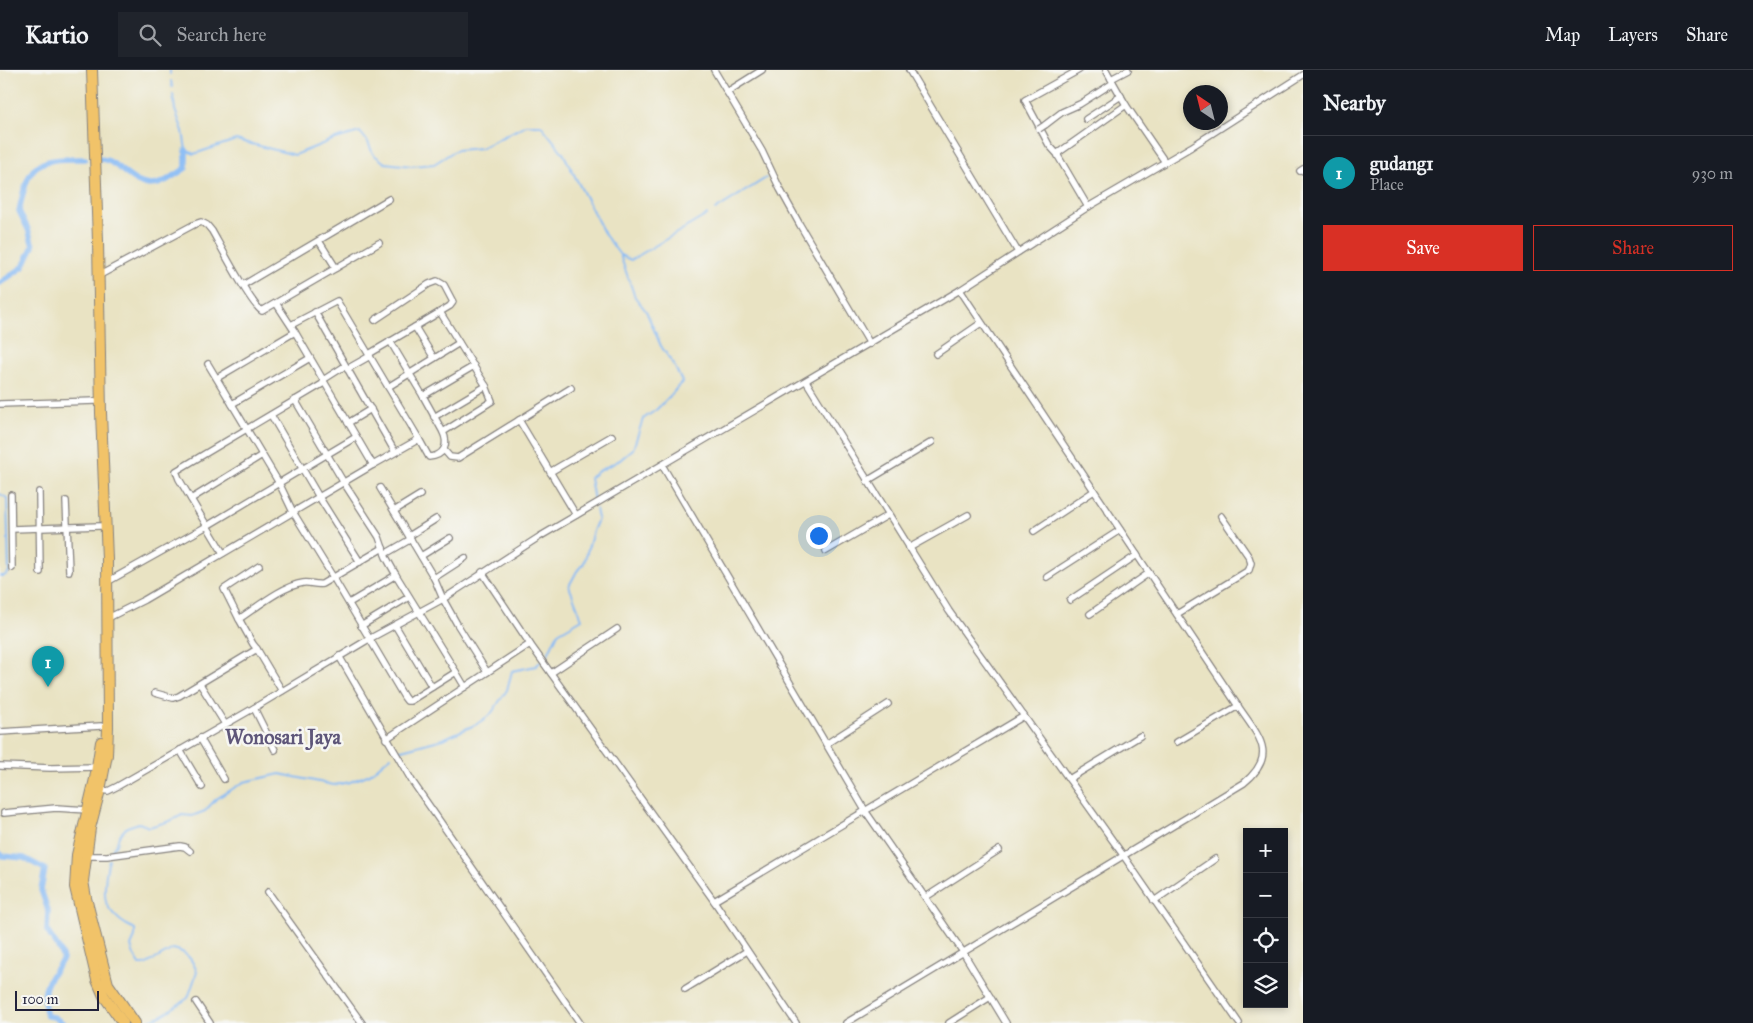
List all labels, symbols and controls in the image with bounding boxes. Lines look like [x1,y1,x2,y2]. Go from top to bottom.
search box [118,12,468,57]
text: Kartio [25,20,88,50]
icon: search [136,21,164,49]
text: Search here [176,23,266,46]
text: Map [1545,24,1580,46]
text: Layers [1608,24,1658,46]
text: Share [1686,24,1728,46]
north arrow [1183,85,1228,130]
text: Nearby [1323,90,1386,116]
text: gudang1 [1370,152,1433,175]
text: 1 [1336,164,1342,183]
text: 930 m [1692,164,1733,183]
text: Place [1370,175,1404,194]
button: Save [1323,225,1523,271]
button: Share [1533,225,1733,271]
your location [806,523,832,549]
pin: 1 [32,646,64,687]
district label: Wonosari Jaya [225,725,342,751]
map controls [1243,828,1288,1008]
button: + [1243,828,1288,873]
button: − [1243,873,1288,918]
button: locate [1243,918,1288,963]
button: layers [1243,963,1288,1008]
scale bar [15,988,99,1011]
text: 100 m [22,991,59,1008]

